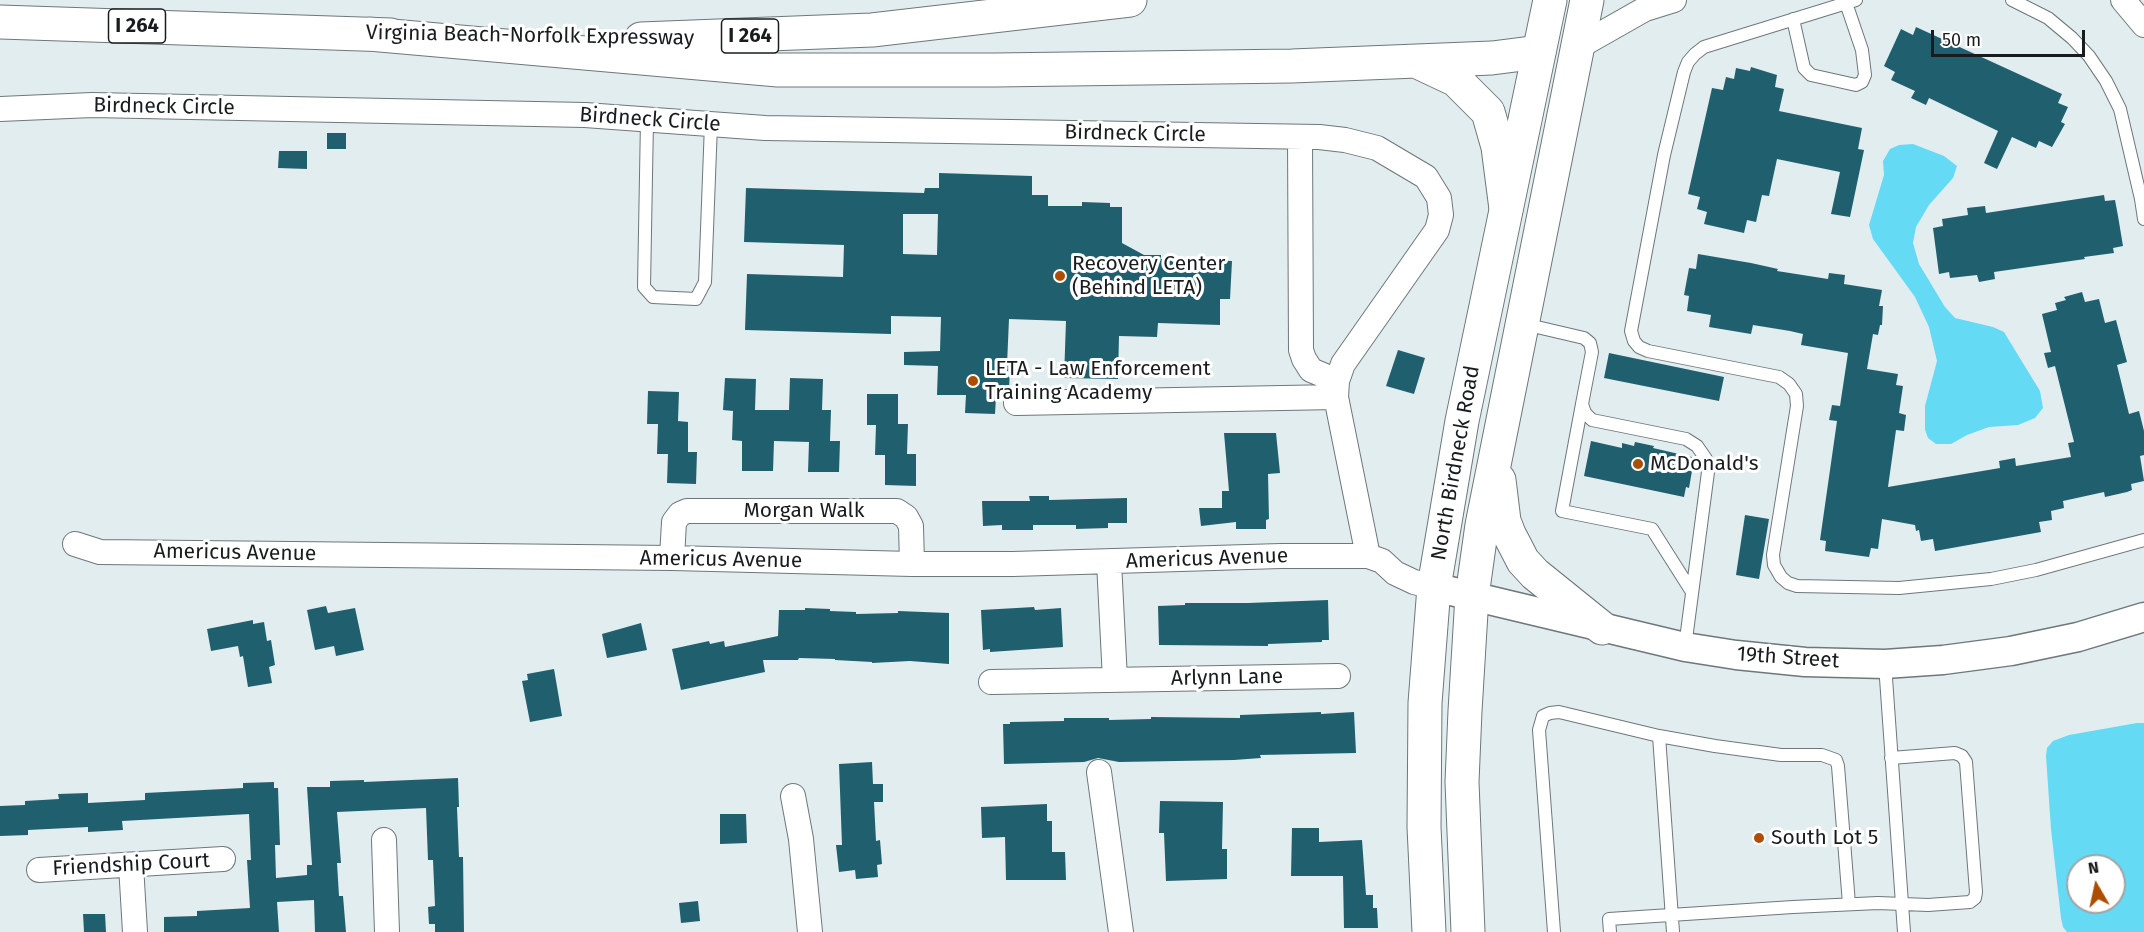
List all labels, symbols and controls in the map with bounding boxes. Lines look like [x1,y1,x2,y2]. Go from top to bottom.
road number: I 264 [108,9,166,43]
scale bar [1934,18,2088,56]
road number: I 264 [722,19,778,53]
street label: Virginia Beach-Norfolk Expressway [366,21,694,51]
text: 50 m [1942,29,1981,51]
street label: Birdneck Circle [93,93,235,121]
street label: Birdneck Circle [579,102,721,138]
street label: Birdneck Circle [1064,120,1206,148]
place label: Recovery Center (Behind LETA) [1072,251,1225,301]
marker: Recovery Center (Behind LETA) [1053,269,1067,283]
place label: LETA - Law Enforcement Training Academy [985,356,1211,406]
street label: North Birdneck Road [1426,364,1486,562]
marker: LETA - Law Enforcement Training Academy [966,374,980,388]
place label: McDonald's [1650,451,1758,477]
marker: McDonald's [1631,457,1645,471]
street label: Morgan Walk [743,498,865,524]
street label: Americus Avenue [153,539,317,567]
street label: Americus Avenue [1125,544,1289,574]
street label: Americus Avenue [639,546,803,574]
street label: 19th Street [1736,642,1840,674]
street label: Arlynn Lane [1171,664,1283,692]
place label: South Lot 5 [1771,825,1878,851]
marker: South Lot 5 [1752,831,1766,845]
street label: Friendship Court [52,848,210,882]
north arrow [2066,854,2126,914]
text: N [2087,857,2100,878]

